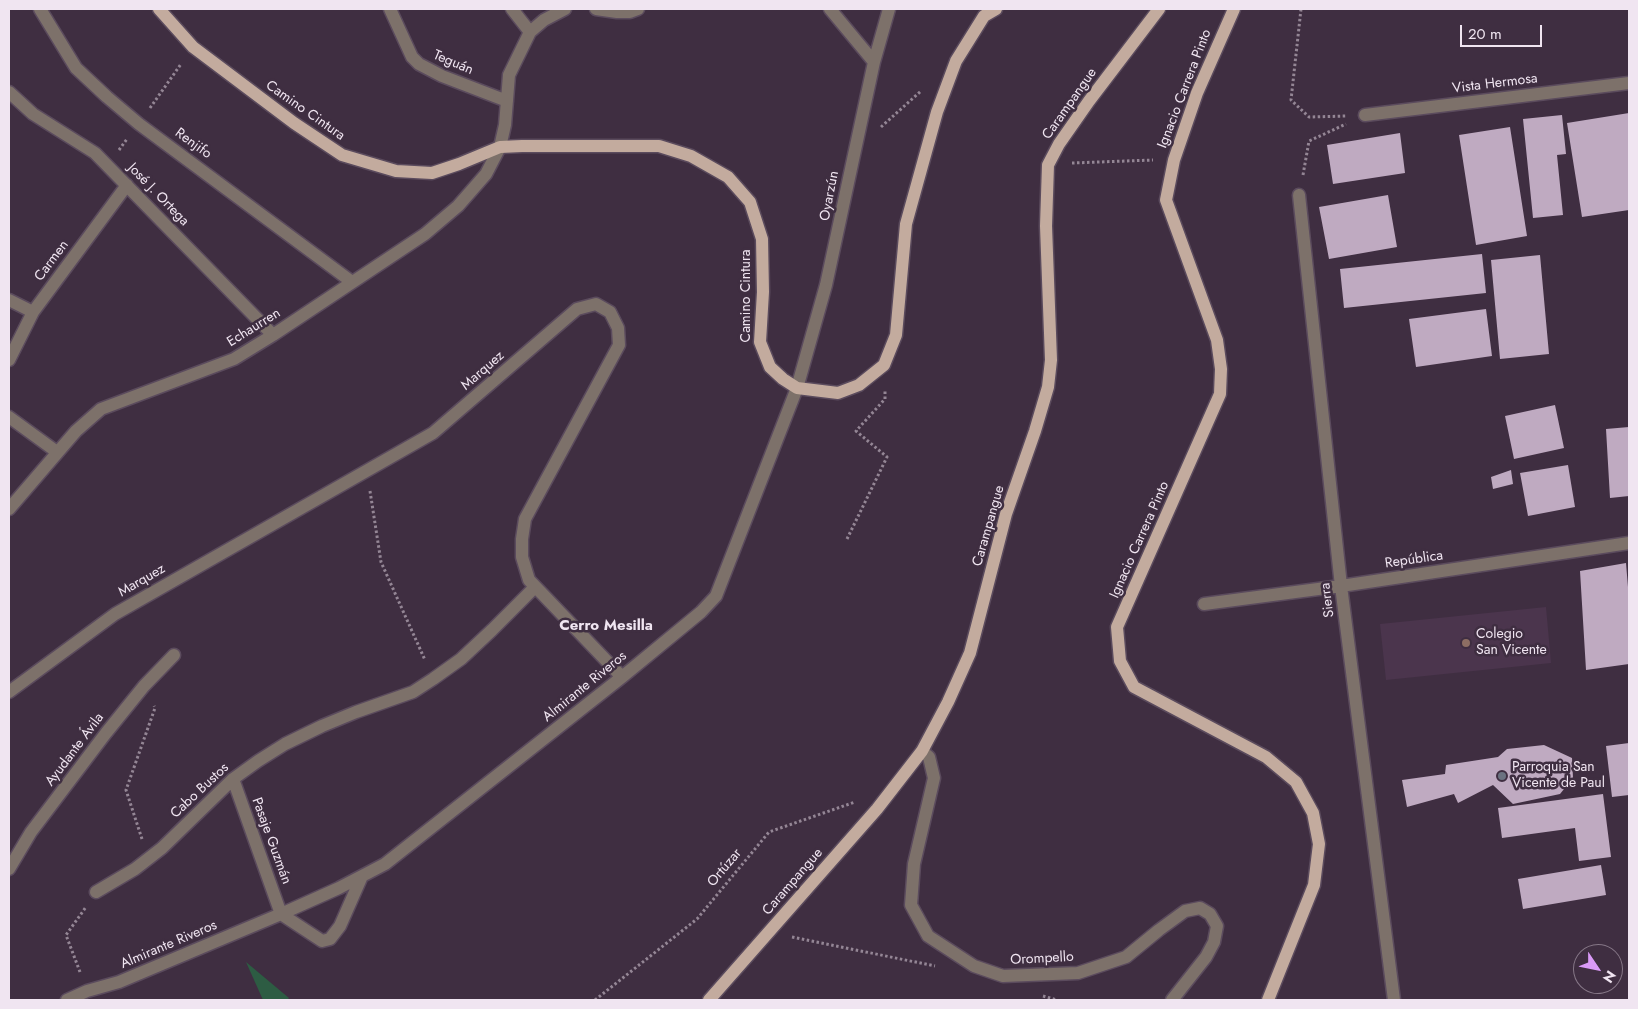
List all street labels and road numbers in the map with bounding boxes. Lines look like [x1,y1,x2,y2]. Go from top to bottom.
street label: Ignacio Carrera Pinto [1155,27,1215,151]
street label: Teguán [430,47,476,79]
street label: Carampangue [1039,65,1101,143]
street label: Vista Hermosa [1451,70,1539,98]
street label: Camino Cintura [262,77,348,145]
street label: Renjifo [171,125,215,163]
street label: José J. Ortega [124,160,192,230]
street label: Oyarzún [817,170,843,222]
street label: Carmen [31,237,73,285]
street label: Camino Cintura [739,250,755,342]
street label: Echaurren [224,305,284,351]
street label: Marquez [458,348,508,394]
street label: Ignacio Carrera Pinto [1107,479,1173,601]
street label: Carampangue [969,484,1009,568]
street label: República [1384,548,1444,572]
street label: Marquez [116,561,168,601]
street label: Sierra [1318,582,1338,618]
street label: Almirante Riveros [540,648,630,726]
street label: Ayudante Ávila [42,710,108,790]
street label: Cabo Bustos [167,760,233,822]
street label: Pasaje Guzmán [248,795,294,887]
street label: Carampangue [759,845,827,919]
street label: Ortúzar [704,846,746,890]
street label: Almirante Riveros [118,917,220,973]
street label: Orompello [1010,949,1074,969]

